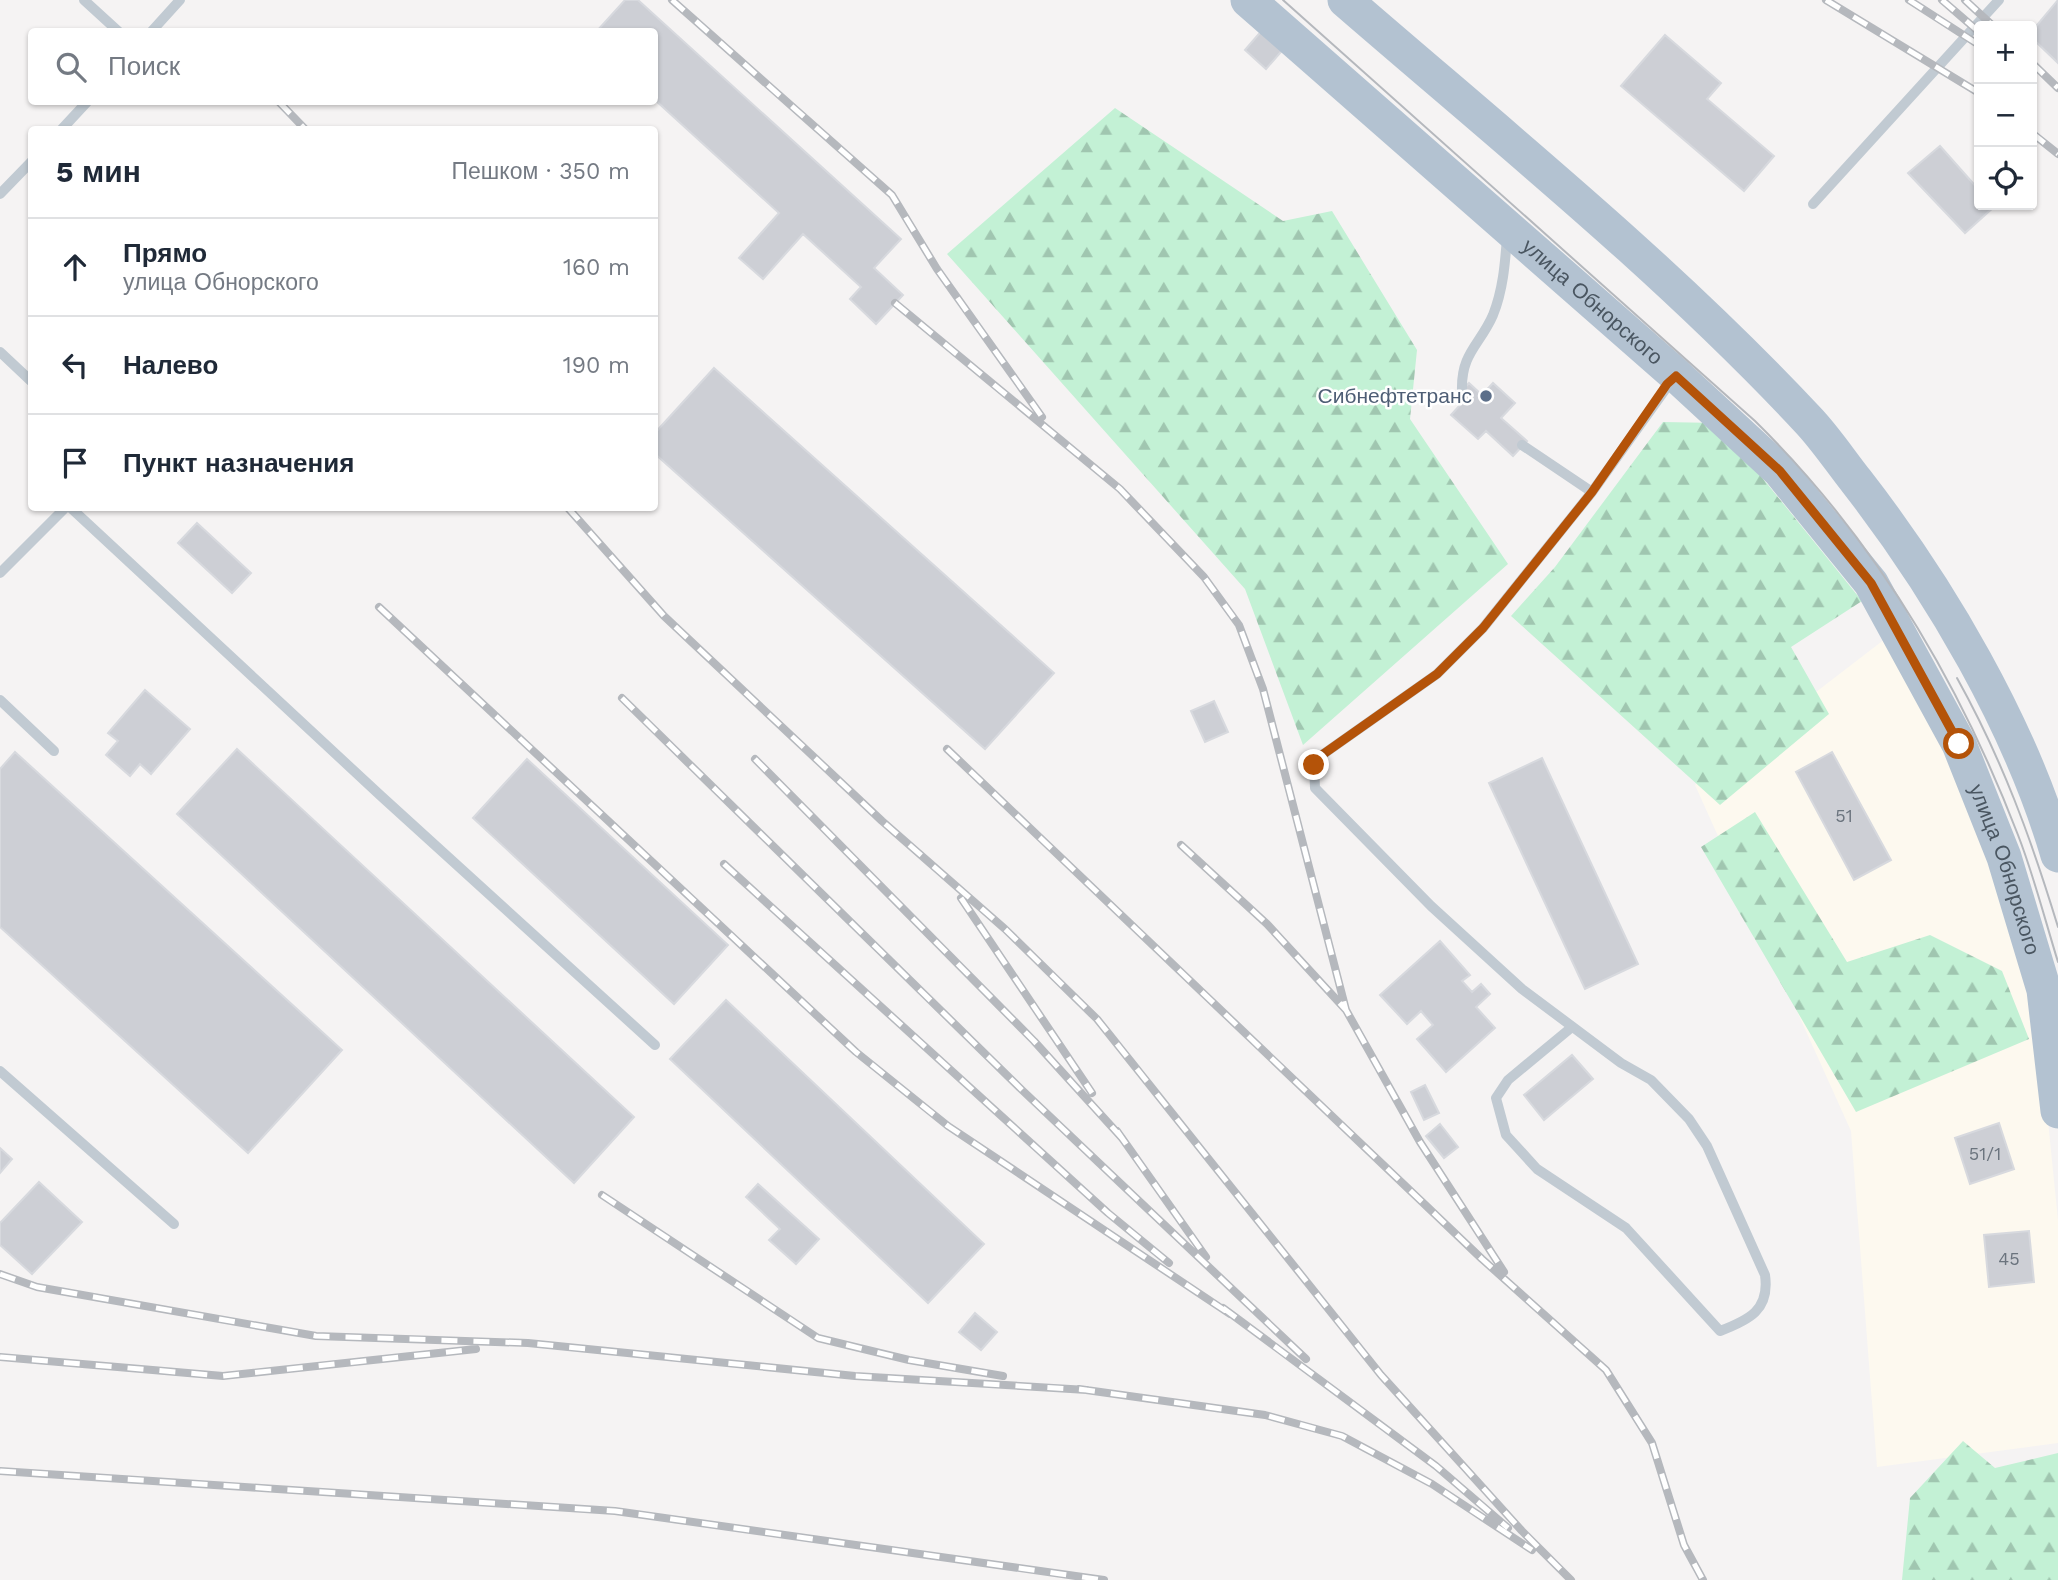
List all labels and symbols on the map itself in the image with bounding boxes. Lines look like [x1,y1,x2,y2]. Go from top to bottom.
street label: улица Обнорского [1517,233,1668,370]
place label: Сибнефтетранс [1318,383,1472,408]
marker: Сибнефтетранс [1478,388,1494,404]
route start [1943,728,1974,759]
route end [1298,749,1329,780]
street label: улица Обнорского [1964,780,2046,958]
house number: 51 [1835,805,1853,826]
house number: 51/1 [1969,1143,2001,1164]
house number: 45 [1998,1248,2020,1269]

